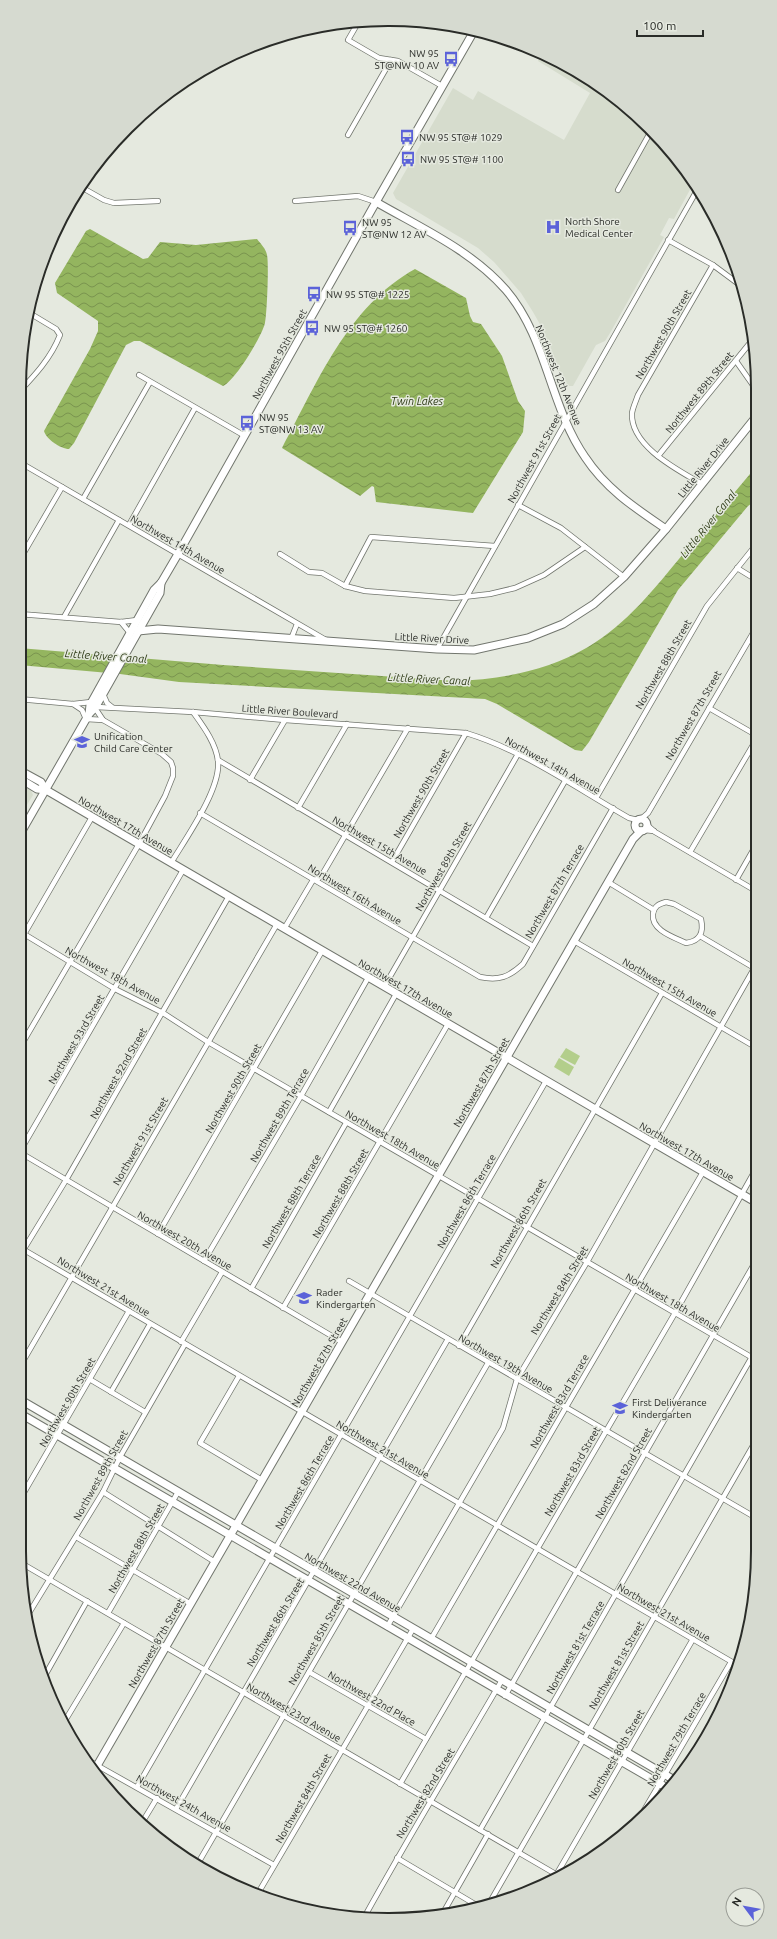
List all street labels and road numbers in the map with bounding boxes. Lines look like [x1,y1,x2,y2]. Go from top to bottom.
street label: Northwest 90th Street [633,288,694,381]
street label: Northwest 95th Street [250,307,309,401]
street label: Northwest 12th Avenue [533,323,584,427]
street label: Northwest 89th Street [663,349,736,435]
street label: Northwest 91st Street [505,412,564,505]
street label: Little River Drive [676,435,731,500]
street label: Northwest 14th Avenue [129,513,227,576]
street label: Northwest 88th Street [633,618,694,711]
street label: Little River Drive [394,631,469,646]
street label: Northwest 87th Street [663,669,724,762]
street label: Little River Boulevard [241,703,339,720]
street label: Northwest 14th Avenue [503,735,602,796]
street label: Northwest 90th Street [391,747,452,840]
street label: Northwest 17th Avenue [77,794,175,857]
street label: Northwest 15th Avenue [331,814,429,877]
street label: Northwest 89th Street [413,820,474,913]
street label: Northwest 87th Terrace [523,842,586,940]
street label: Northwest 16th Avenue [306,862,403,927]
street label: Northwest 18th Avenue [63,945,162,1006]
street label: Northwest 15th Avenue [621,956,719,1019]
street label: Northwest 17th Avenue [357,957,455,1020]
street label: Northwest 93rd Street [46,993,107,1086]
street label: Northwest 92nd Street [88,1026,149,1121]
street label: Northwest 87th Street [451,1036,512,1129]
street label: Northwest 90th Street [203,1042,264,1135]
street label: Northwest 89th Terrace [248,1066,311,1164]
street label: Northwest 91st Street [111,1095,170,1187]
street label: Northwest 18th Avenue [344,1108,442,1171]
street label: Northwest 17th Avenue [638,1120,736,1183]
street label: Northwest 88th Street [310,1147,371,1240]
street label: Northwest 88th Terrace [260,1152,323,1250]
street label: Northwest 86th Terrace [435,1152,498,1250]
street label: Northwest 86th Street [488,1177,549,1270]
street label: Northwest 20th Avenue [136,1209,234,1272]
street label: Northwest 84th Street [529,1244,590,1337]
street label: Northwest 21st Avenue [56,1254,152,1318]
street label: Northwest 18th Avenue [624,1271,722,1334]
street label: Northwest 87th Street [289,1316,350,1409]
street label: Northwest 19th Avenue [457,1332,555,1395]
street label: Northwest 83rd Terrace [528,1352,591,1450]
street label: Northwest 90th Street [37,1356,98,1449]
street label: Northwest 21st Avenue [334,1418,431,1481]
street label: Northwest 83rd Street [542,1425,603,1518]
street label: Northwest 82nd Street [593,1426,654,1521]
street label: Northwest 89th Street [71,1428,130,1522]
street label: Northwest 86th Terrace [273,1433,336,1531]
street label: Northwest 88th Street [106,1502,167,1595]
street label: Northwest 22nd Avenue [303,1550,403,1614]
street label: Northwest 86th Street [245,1576,306,1669]
street label: Northwest 21st Avenue [615,1581,712,1644]
street label: Northwest 85th Street [286,1594,347,1687]
street label: Northwest 87th Street [126,1597,187,1690]
street label: Northwest 81st Terrace [544,1599,607,1696]
street label: Northwest 81st Street [587,1619,646,1711]
street label: Northwest 22nd Place [326,1669,417,1728]
street label: Northwest 23rd Avenue [245,1681,343,1744]
street label: Northwest 79th Terrace [645,1690,708,1788]
street label: Northwest 80th Street [586,1708,647,1801]
street label: Northwest 82nd Street [394,1746,457,1840]
street label: Northwest 84th Street [273,1752,334,1845]
street label: Northwest 24th Avenue [134,1773,233,1834]

